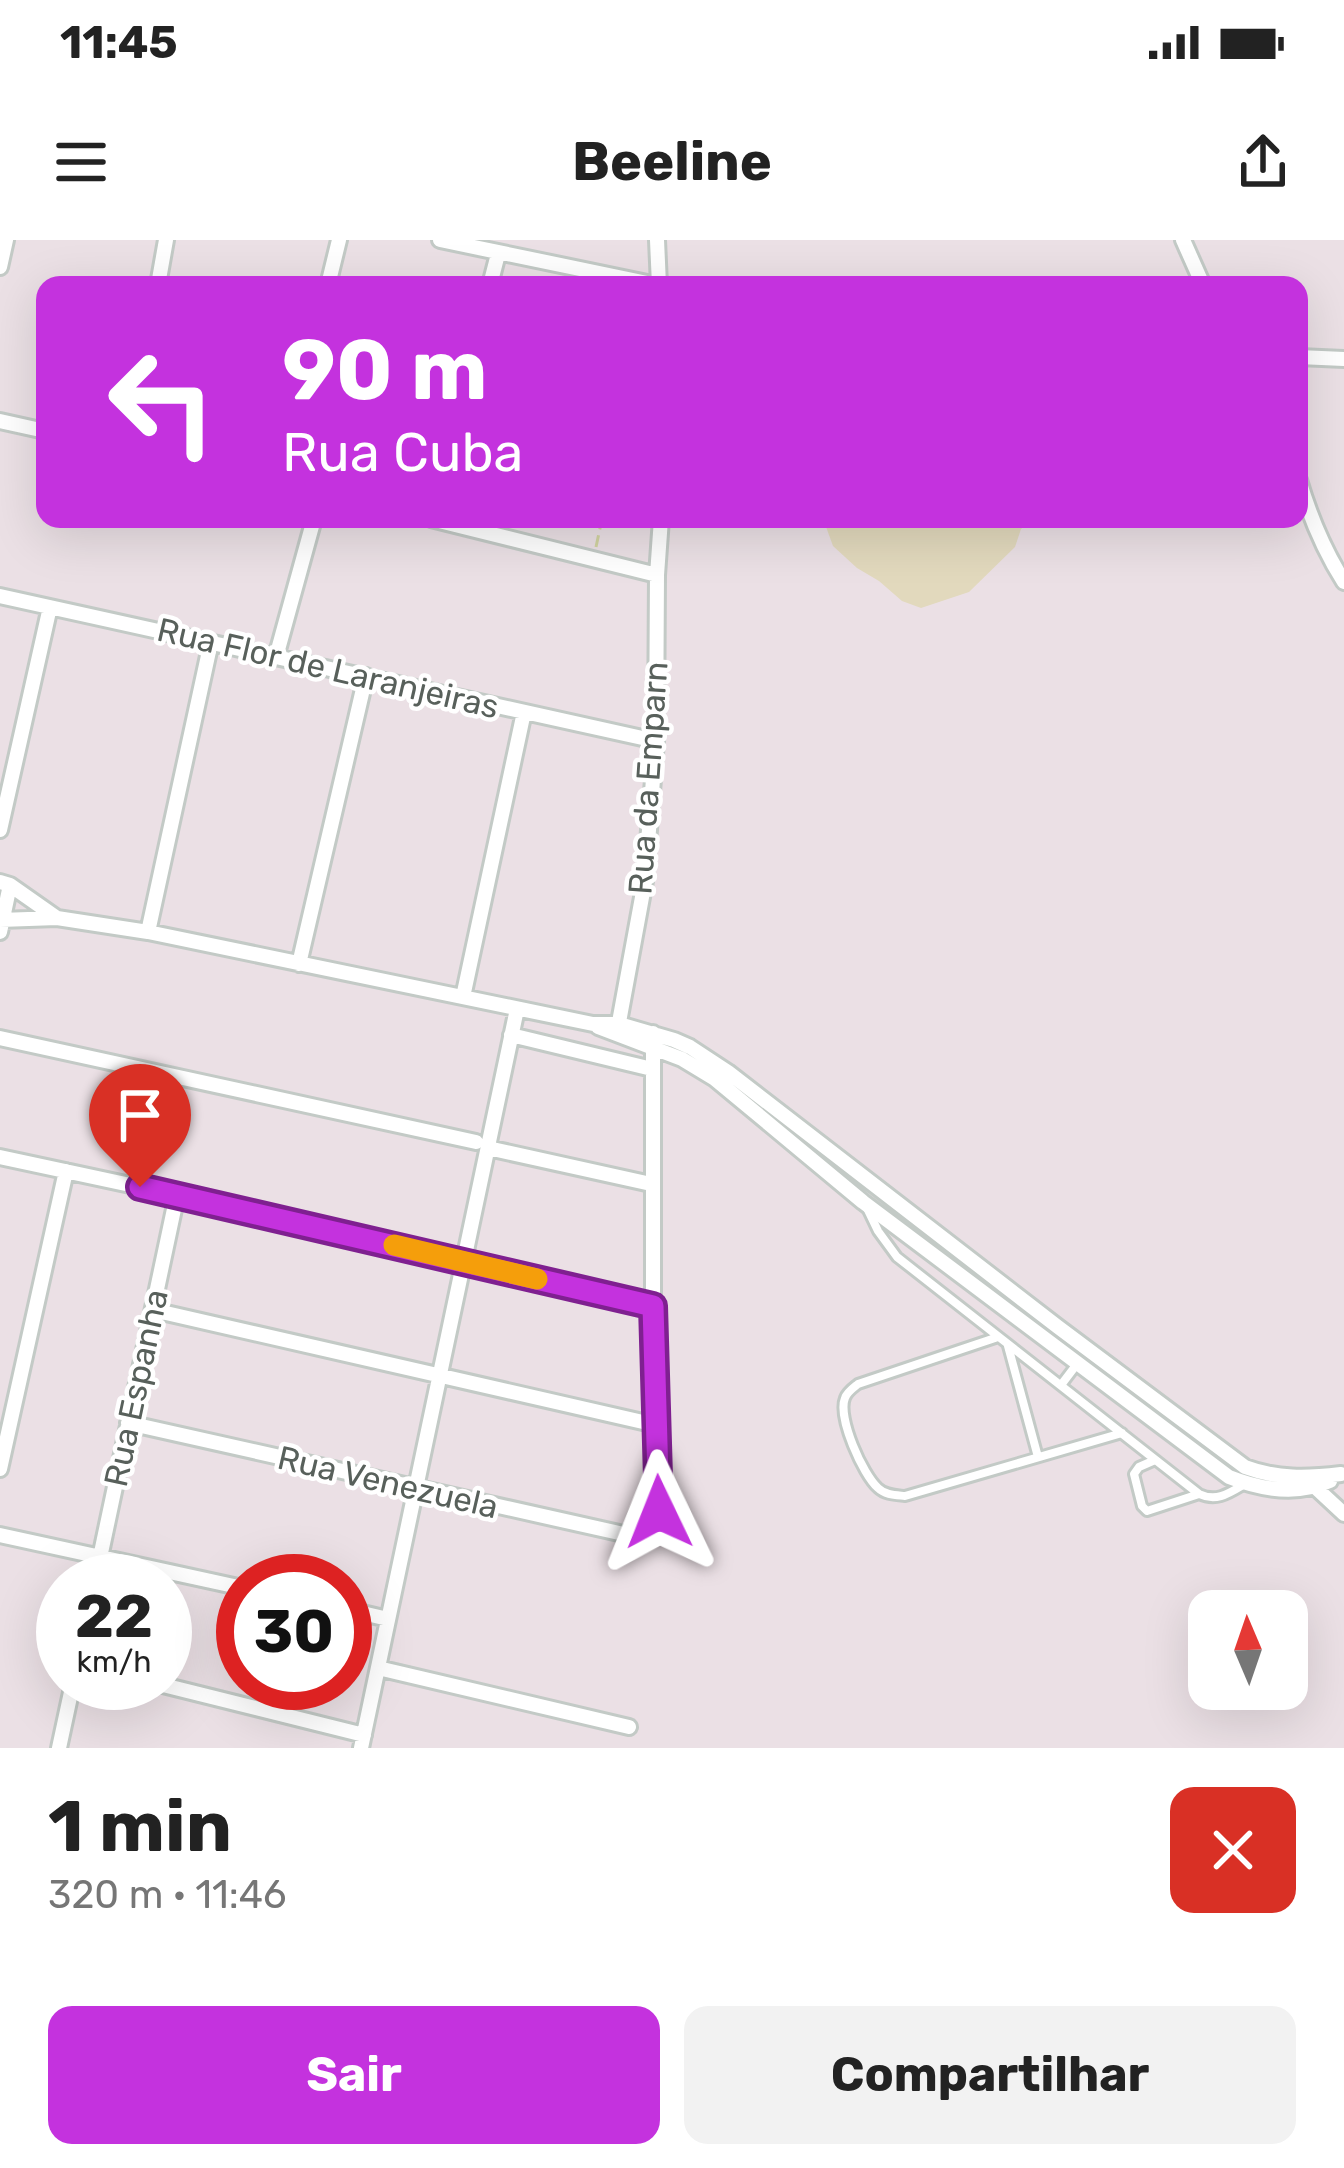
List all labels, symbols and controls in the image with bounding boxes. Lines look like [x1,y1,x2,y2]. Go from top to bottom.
text: 11:45 [60,16,178,69]
icon: menu [48,129,114,195]
icon: share [1230,129,1296,195]
text: Beeline [572,130,772,194]
text: 90 m [282,320,488,420]
icon: left [84,324,240,480]
text: Rua Cuba [282,421,523,485]
street label: Rua Flor de Laranjeiras [153,610,503,726]
street label: Rua da Emparn [620,660,676,896]
pin [89,1064,191,1187]
icon: arrive [107,1082,173,1148]
street label: Rua Espanha [96,1286,176,1490]
street label: Rua Venezuela [274,1438,502,1526]
position arrow [596,1449,722,1575]
speed limit sign: 30 [216,1554,372,1710]
text: 22 [75,1581,153,1652]
north arrow [1188,1590,1308,1710]
map controls [1188,1590,1308,1710]
text: km/h [77,1644,151,1680]
text: 1 min [48,1784,232,1869]
button: close [1170,1787,1296,1913]
text: 320 m · 11:46 [48,1872,286,1918]
button: Sair [48,2006,660,2144]
button: Compartilhar [684,2006,1296,2144]

